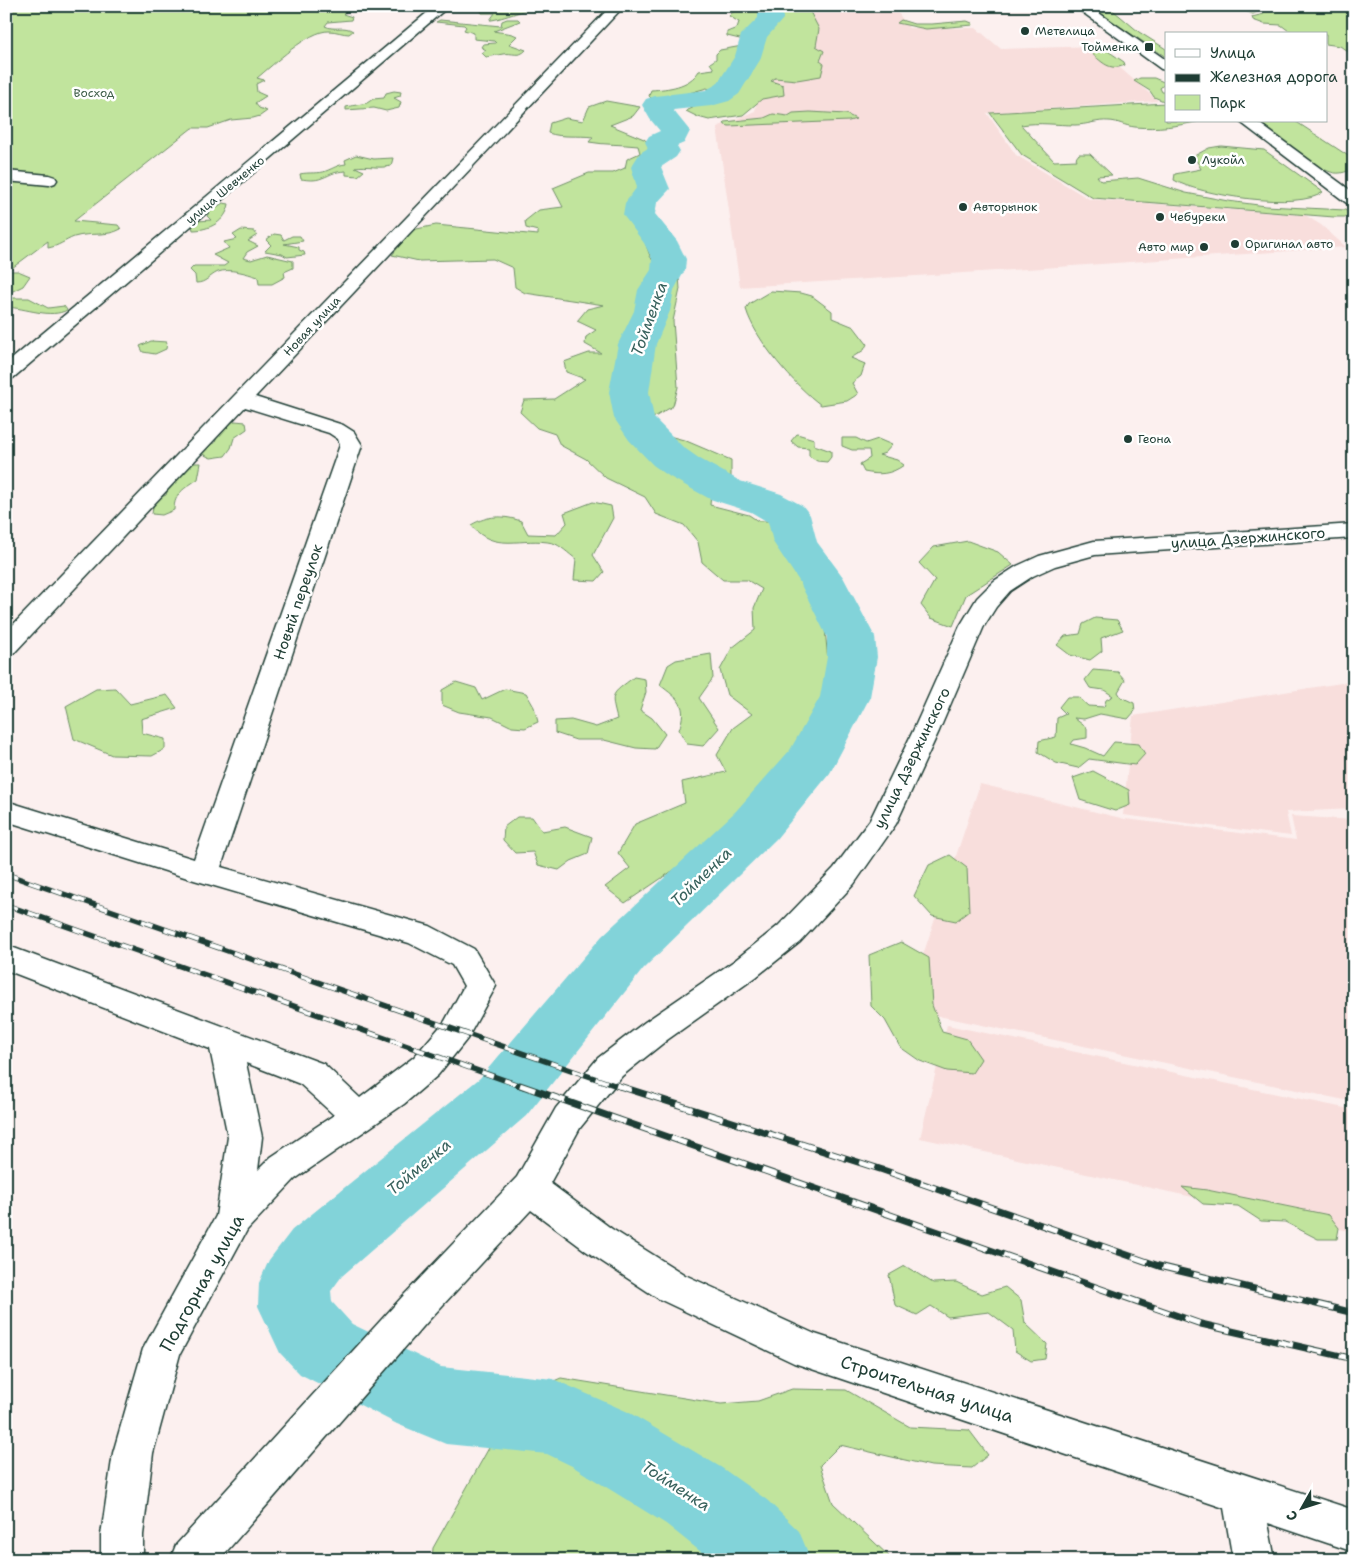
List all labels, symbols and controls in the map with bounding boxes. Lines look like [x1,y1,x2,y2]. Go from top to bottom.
place label: Метелица [1035,23,1095,39]
marker: Метелица [1019,25,1031,37]
legend [1165,32,1328,122]
place label: Тойменка [1081,39,1140,55]
marker: Тойменка [1143,41,1155,53]
text: Улица [1210,43,1256,63]
text: Железная дорога [1210,67,1338,87]
park label: Восход [74,85,115,101]
text: Парк [1210,93,1246,113]
street label: улица Шевченко [182,152,268,228]
place label: Лукойл [1202,152,1245,168]
marker: Лукойл [1186,154,1198,166]
place label: Авторынок [973,199,1038,215]
marker: Авторынок [957,201,969,213]
place label: Чебуреки [1170,209,1226,225]
marker: Чебуреки [1154,211,1166,223]
place label: Оригинал авто [1245,236,1333,252]
marker: Оригинал авто [1229,238,1241,250]
place label: Авто мир [1138,239,1194,255]
marker: Авто мир [1198,241,1210,253]
water label: Тойменка [626,279,672,359]
street label: Новая улица [280,292,344,359]
place label: Геона [1138,431,1172,447]
marker: Геона [1122,433,1134,445]
street label: улица Дзержинского [1170,523,1326,553]
street label: Новый переулок [269,541,327,663]
street label: улица Дзержинского [869,684,955,832]
water label: Тойменка [666,843,736,911]
water label: Тойменка [383,1134,455,1200]
street label: Подгорная улица [154,1210,250,1356]
street label: Строительная улица [837,1350,1017,1428]
water label: Тойменка [638,1456,714,1516]
north arrow [1278,1484,1328,1534]
text: С [1282,1507,1302,1525]

